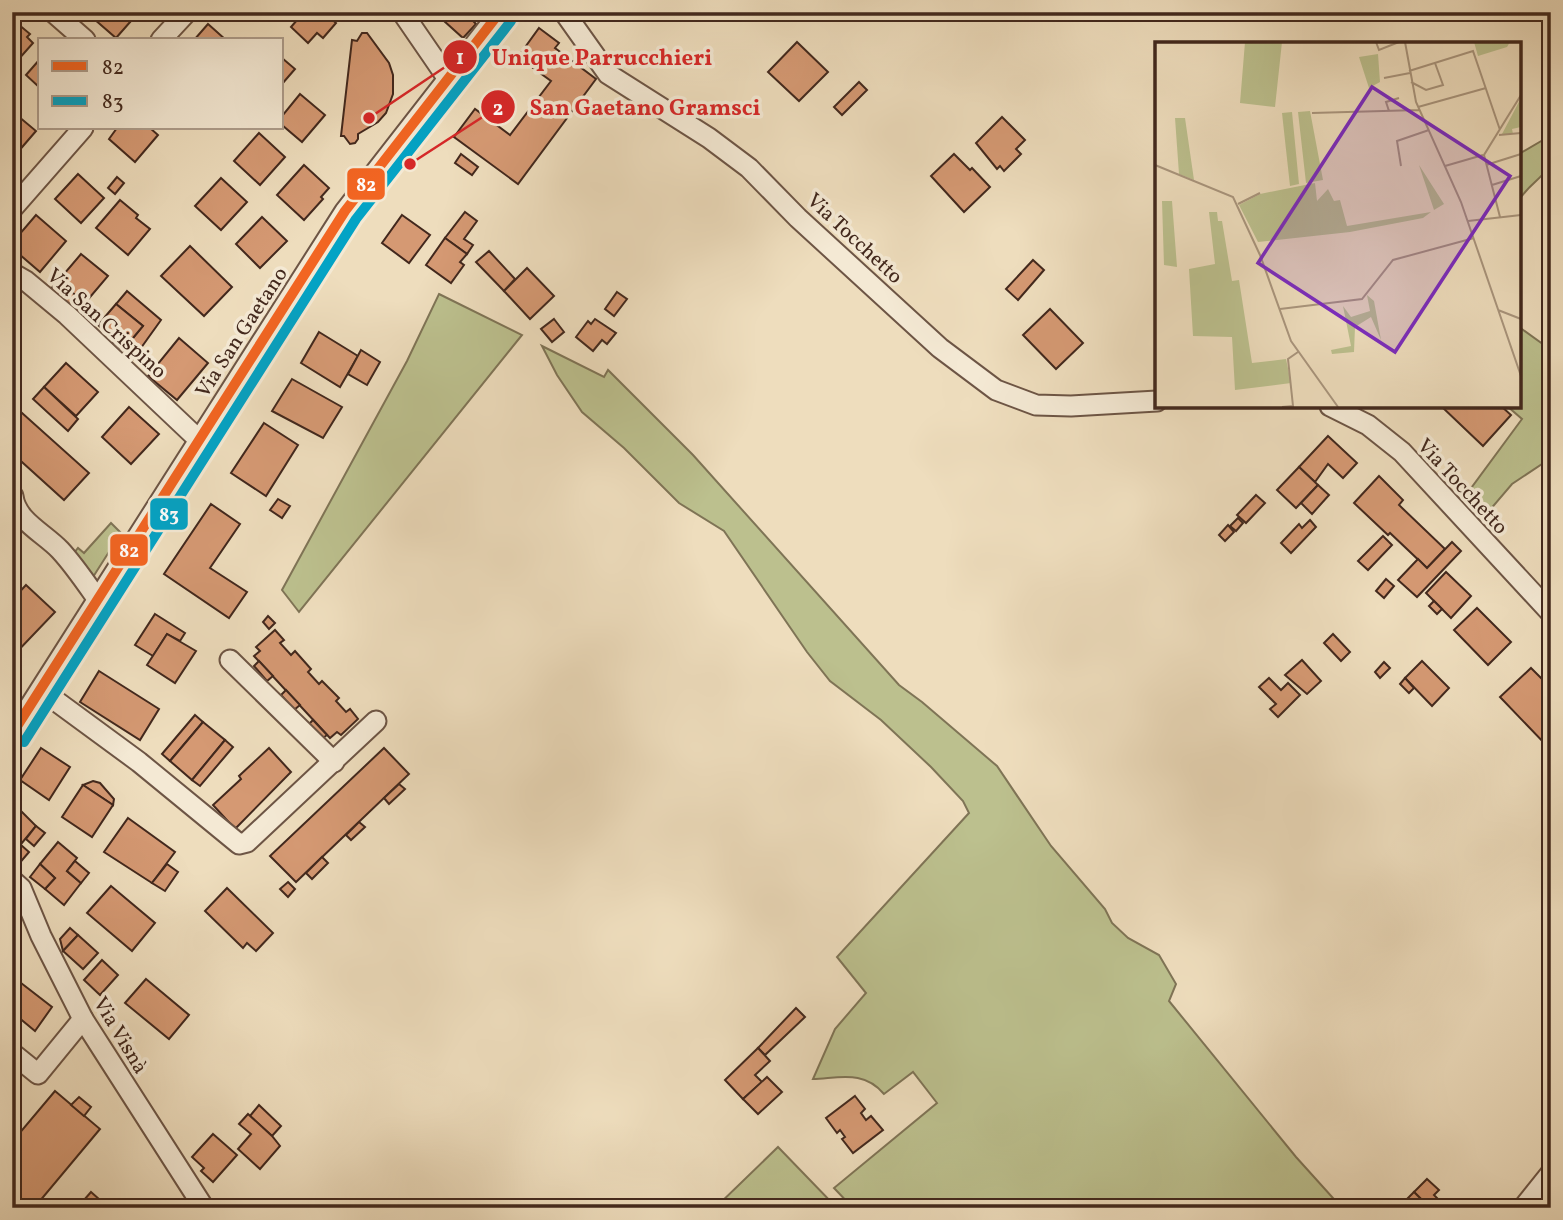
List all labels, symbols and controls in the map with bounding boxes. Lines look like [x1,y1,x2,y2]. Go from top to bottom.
callout: Unique Parrucchieri [443,35,727,79]
legend [38,38,284,130]
inset map [1155,42,1521,408]
text: Unique Parrucchieri [492,43,712,75]
text: 1 [456,44,464,73]
text: 82 [102,54,124,83]
callout: San Gaetano Gramsci [480,85,775,129]
text: 83 [102,88,123,117]
text: San Gaetano Gramsci [529,93,761,125]
text: 2 [493,95,503,124]
line badge: 82 [346,167,386,201]
text: 82 [356,173,376,199]
street label: Via Tocchetto [800,187,908,291]
street label: Via San Crispino [39,262,173,386]
street label: Via San Gaetano [189,262,295,404]
street label: Via Tocchetto [1410,433,1514,541]
line badge: 83 [149,497,189,531]
text: 83 [159,503,179,529]
line badge: 82 [109,533,149,567]
text: 82 [119,539,139,565]
street label: Via Visnà [85,992,154,1080]

